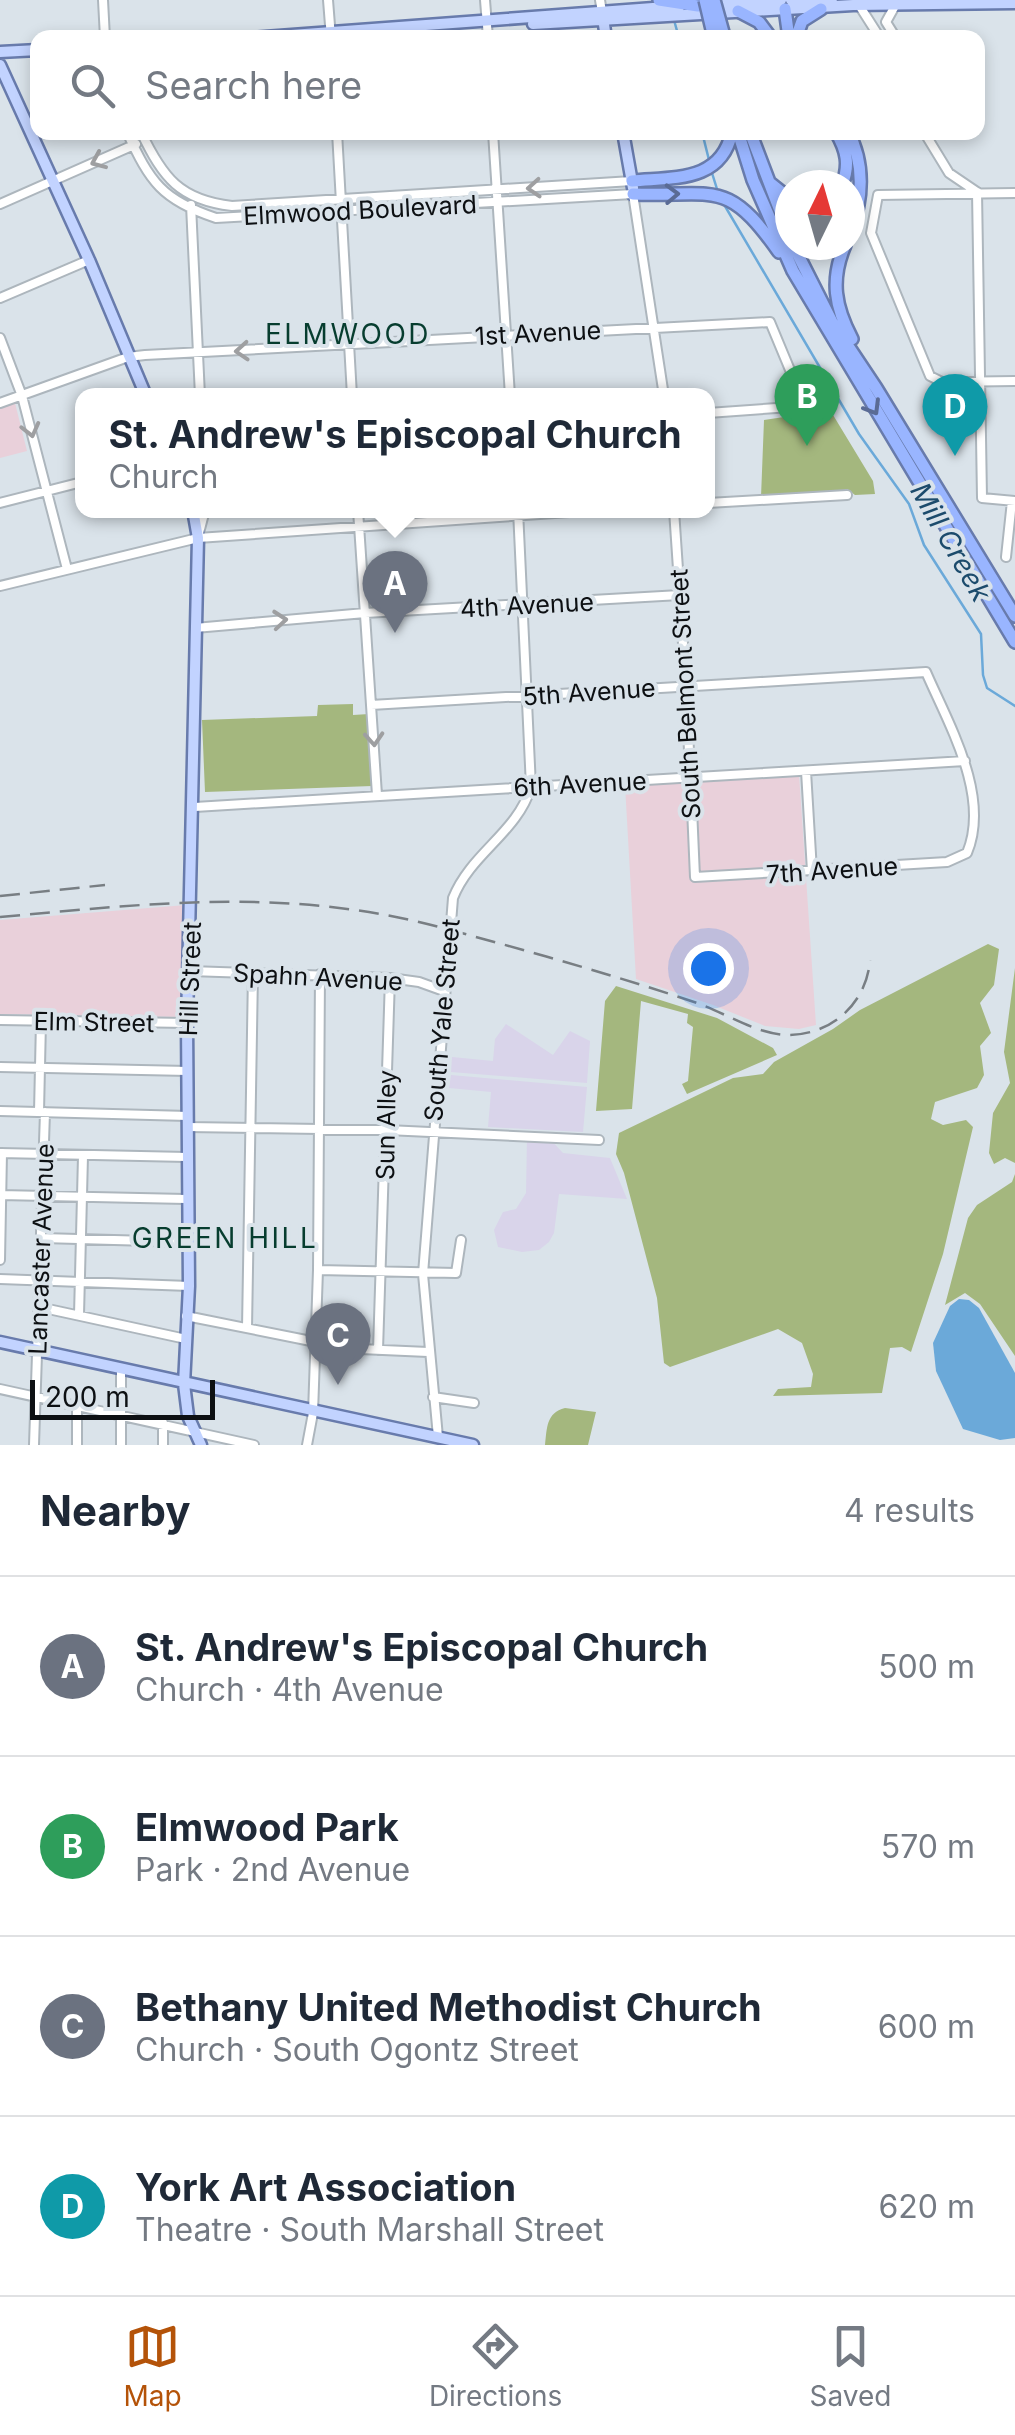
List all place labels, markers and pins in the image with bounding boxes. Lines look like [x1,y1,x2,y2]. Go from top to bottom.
pin: B [774,364,840,446]
pin: D [922,374,988,456]
pin: A [362,550,428,633]
pin: C [306,1302,370,1385]

